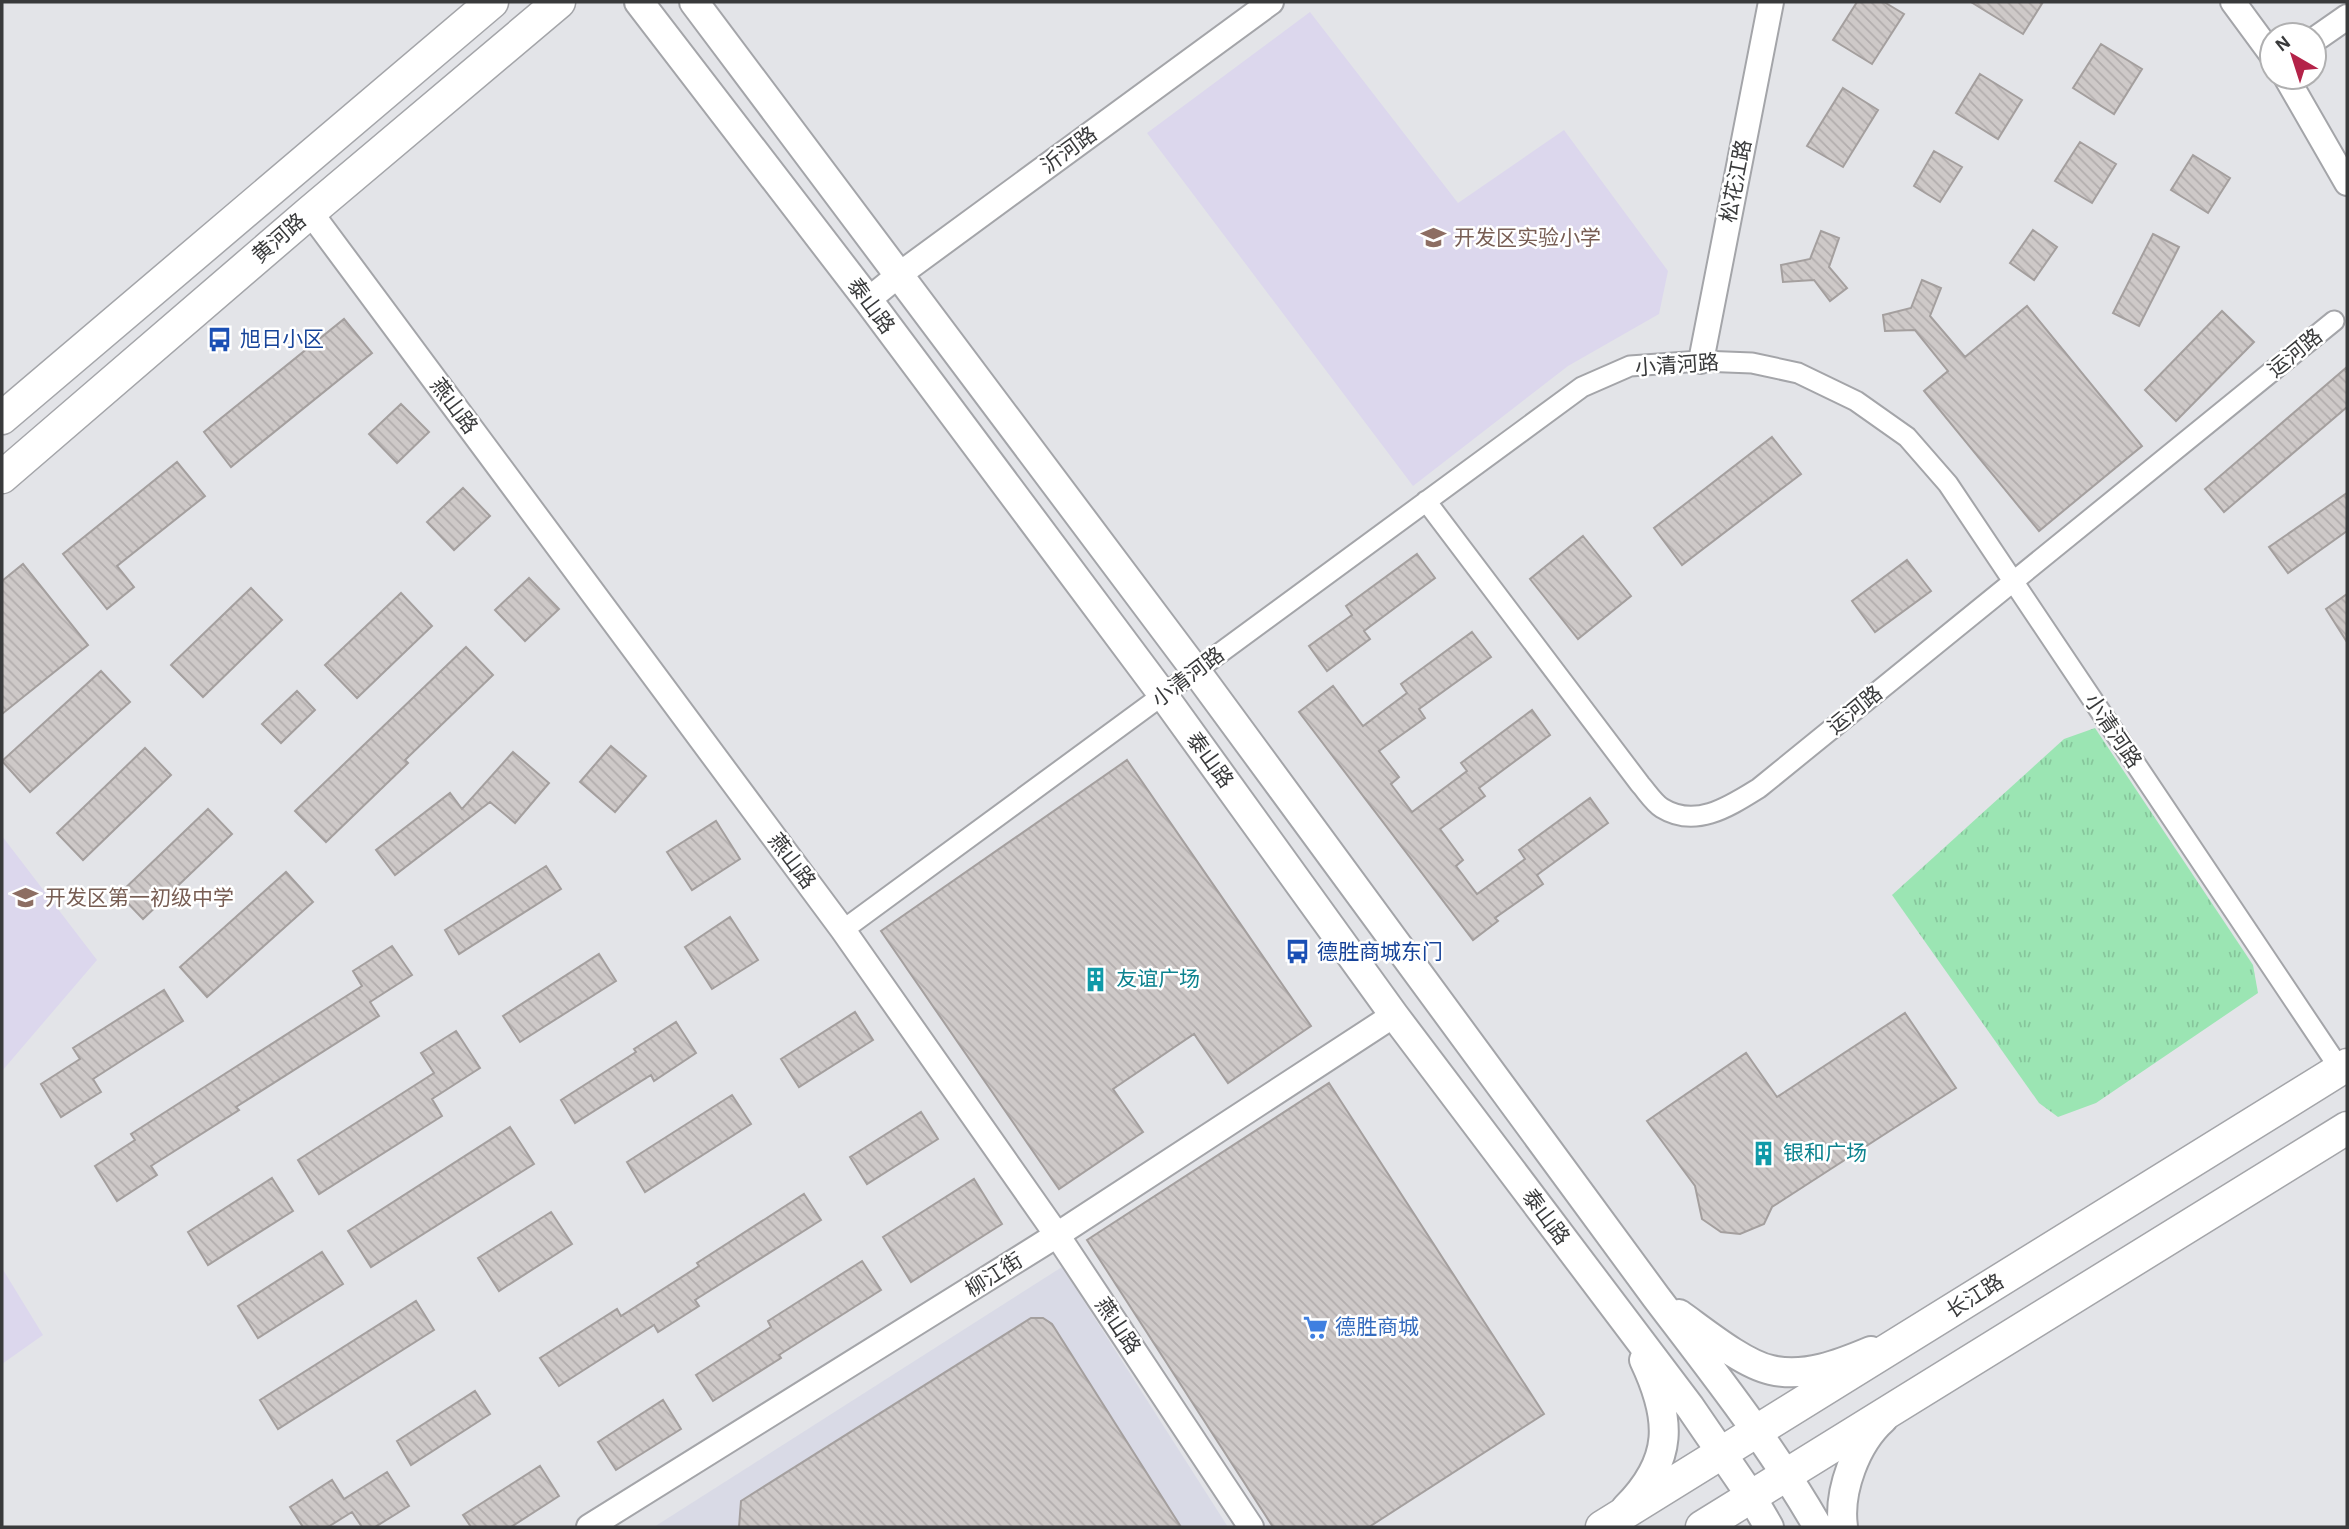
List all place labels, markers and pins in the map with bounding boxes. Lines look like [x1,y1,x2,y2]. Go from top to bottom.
school or university icon: 开发区实验小学 [1420,224,1448,252]
place label: 开发区实验小学 [1454,227,1601,249]
bus stop icon: 旭日小区 [206,325,234,353]
place label: 旭日小区 [240,328,324,350]
school or university icon: 开发区第一初级中学 [11,884,39,912]
place label: 开发区第一初级中学 [45,887,234,909]
bus stop icon: 德胜商城东门 [1283,938,1311,966]
place label: 德胜商城东门 [1317,941,1443,963]
building icon: 友谊广场 [1082,965,1110,993]
place label: 友谊广场 [1116,968,1200,990]
building icon: 银和广场 [1749,1139,1777,1167]
place label: 银和广场 [1783,1142,1867,1164]
supermarket icon: 德胜商城 [1301,1313,1329,1341]
place label: 德胜商城 [1335,1316,1419,1338]

